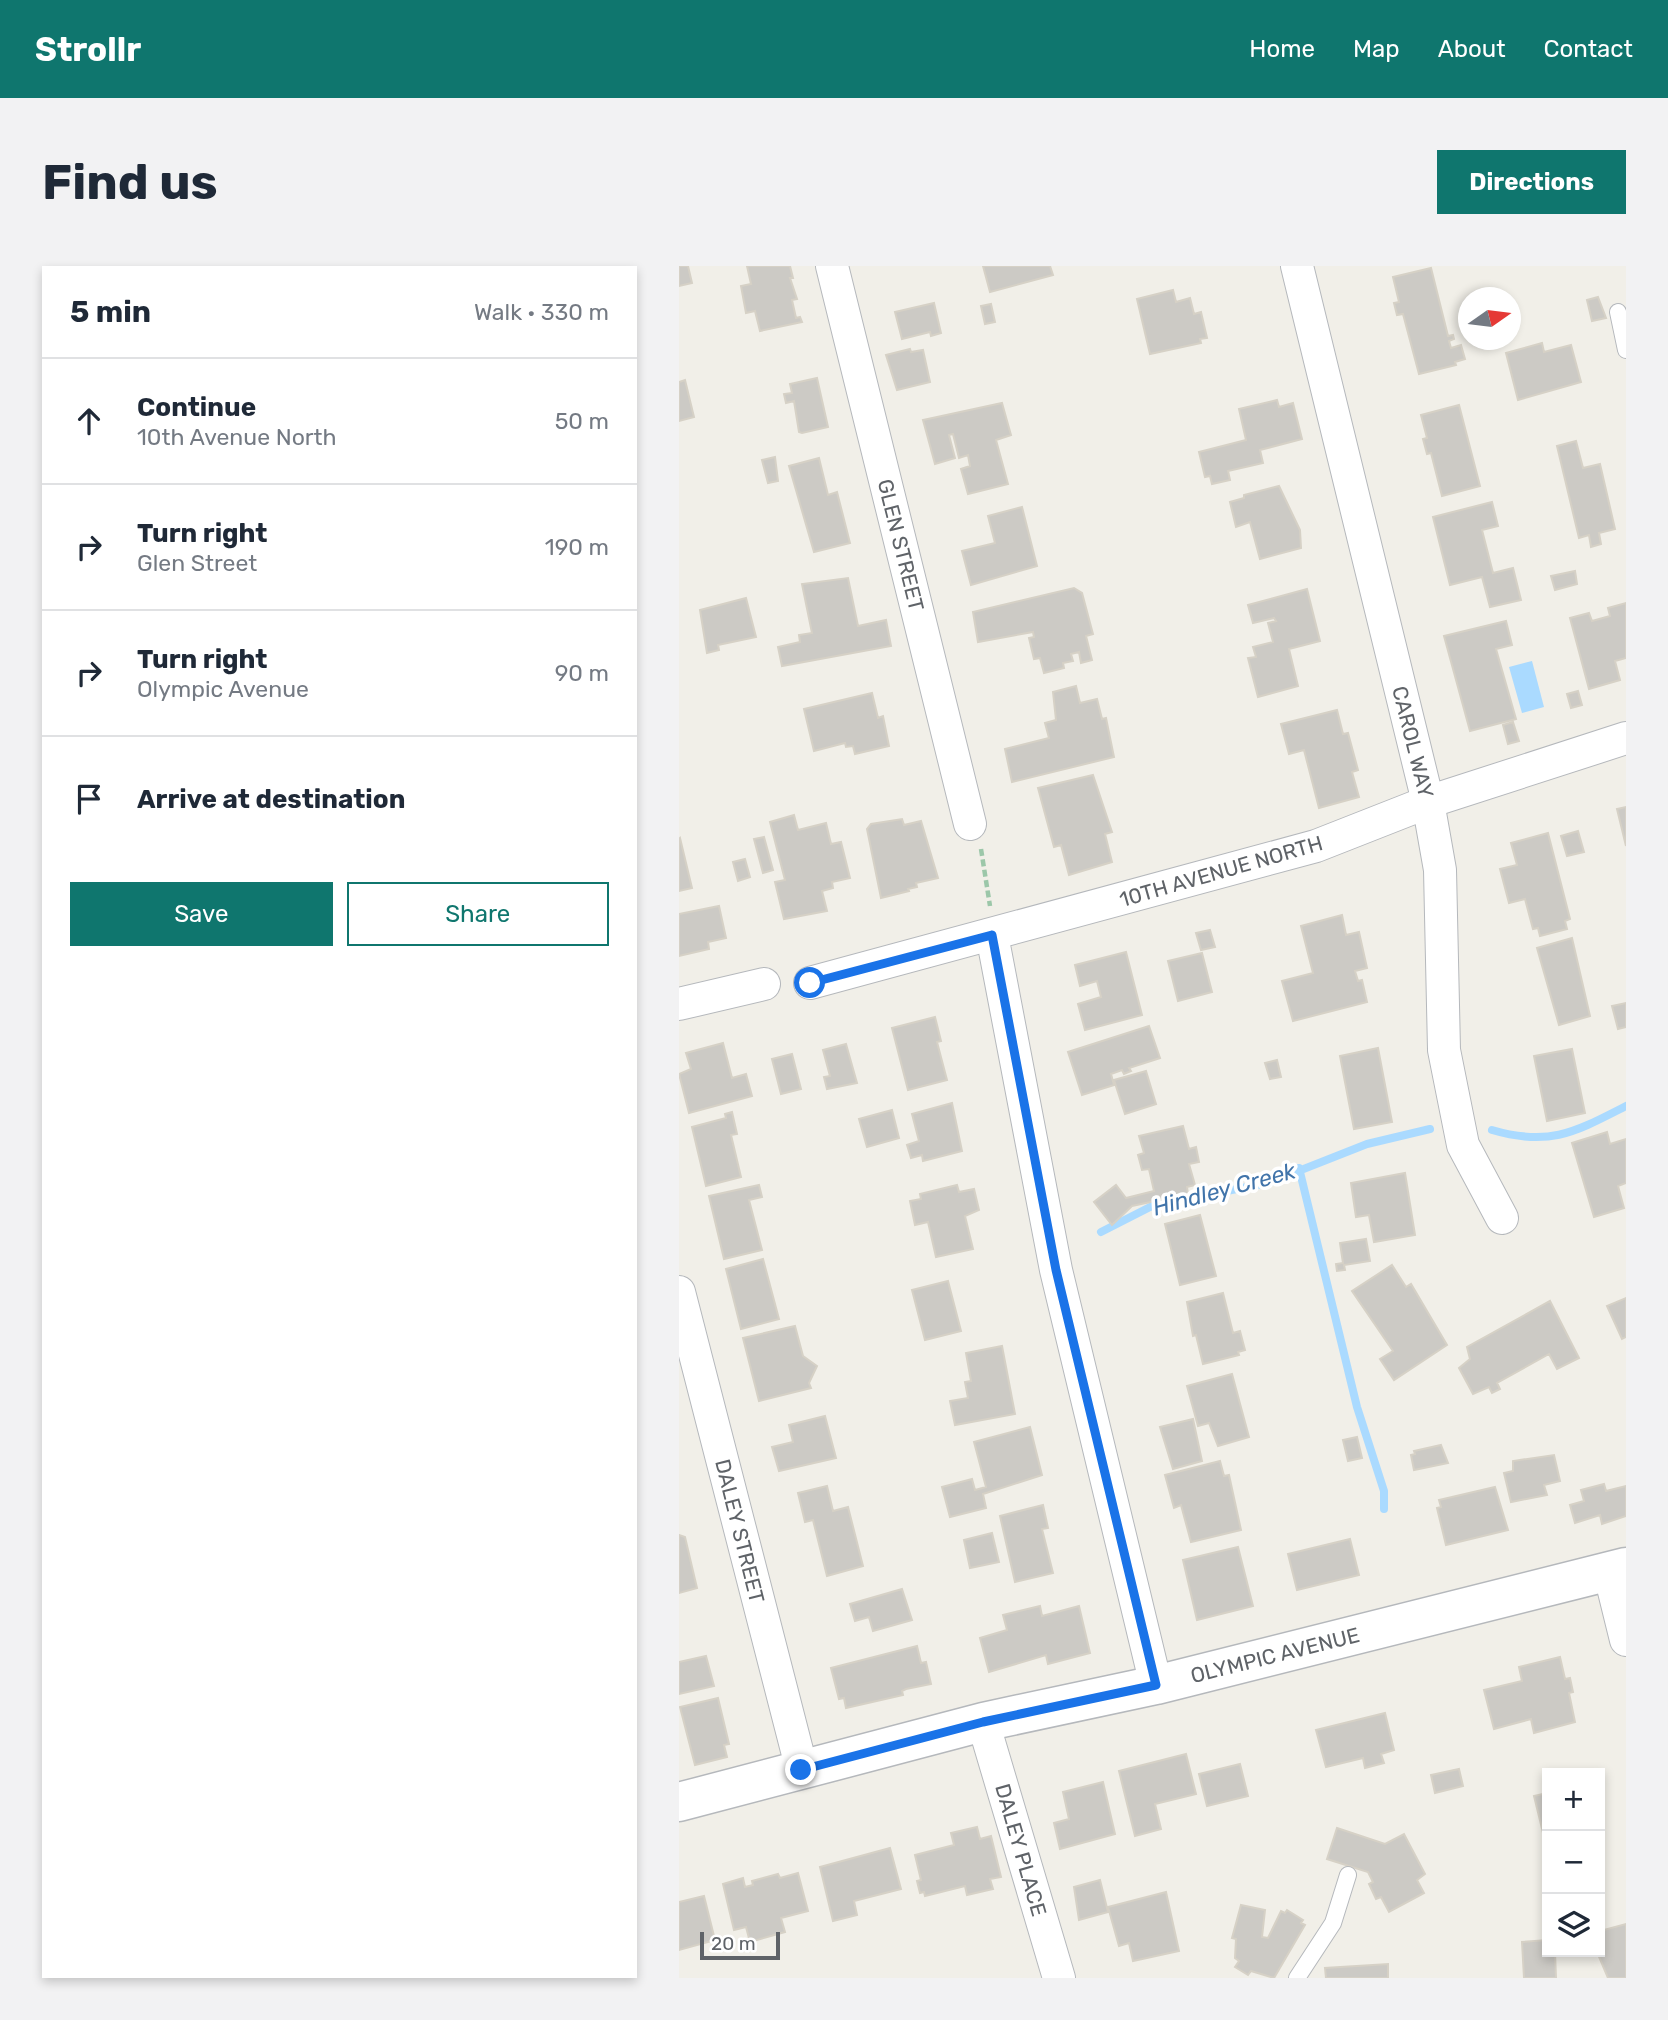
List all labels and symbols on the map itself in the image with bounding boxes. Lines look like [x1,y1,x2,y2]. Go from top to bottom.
north arrow [1458,287,1521,350]
street label: GLEN STREET [873,476,929,614]
street label: CAROL WAY [1387,683,1439,801]
street label: 10TH AVENUE NORTH [1117,830,1325,912]
route start [794,967,825,998]
water label: Hindley Creek [1149,1156,1300,1222]
street label: DALEY STREET [710,1456,770,1606]
street label: OLYMPIC AVENUE [1188,1622,1362,1688]
route end [785,1754,816,1785]
street label: DALEY PLACE [990,1781,1052,1919]
scale bar [700,1929,781,1961]

